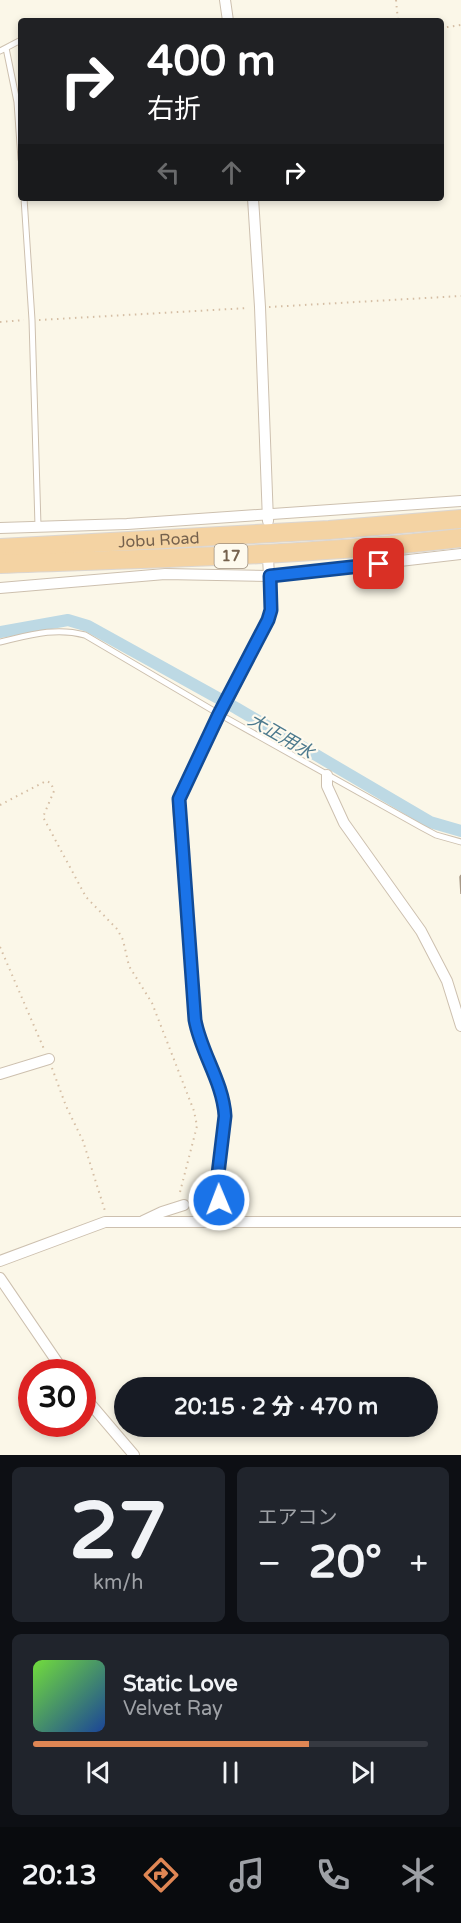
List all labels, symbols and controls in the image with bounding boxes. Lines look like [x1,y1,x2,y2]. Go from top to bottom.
text: 400 m [147,36,276,87]
icon: right [48,42,126,120]
text: 右折 [147,93,201,126]
icon: left [152,156,185,189]
icon: ahead [215,156,248,189]
icon: right [278,156,311,189]
street label: Jobu Road [118,528,200,553]
pin [353,538,404,589]
road number: 17 [214,544,248,568]
icon: arrive [362,547,395,580]
water label: 大正用水 [244,708,319,765]
position arrow [187,1168,251,1232]
speed limit sign: 30 [18,1359,96,1437]
text: 20:15 · 2 分 · 470 m [174,1394,378,1420]
text: 27 [69,1485,167,1579]
text: エアコン [258,1506,338,1530]
text: 20° [308,1536,382,1590]
text: − [258,1544,281,1583]
text: + [409,1544,428,1583]
text: km/h [93,1571,143,1595]
text: Static Love [123,1671,238,1697]
text: Velvet Ray [123,1697,223,1721]
icon: previous [82,1756,115,1789]
icon: pause [214,1756,247,1789]
icon: next [346,1756,379,1789]
icon: directions [140,1854,182,1896]
icon: music [226,1854,268,1896]
icon: phone [312,1854,354,1896]
icon: climate [397,1854,439,1896]
text: 20:13 [22,1859,97,1892]

